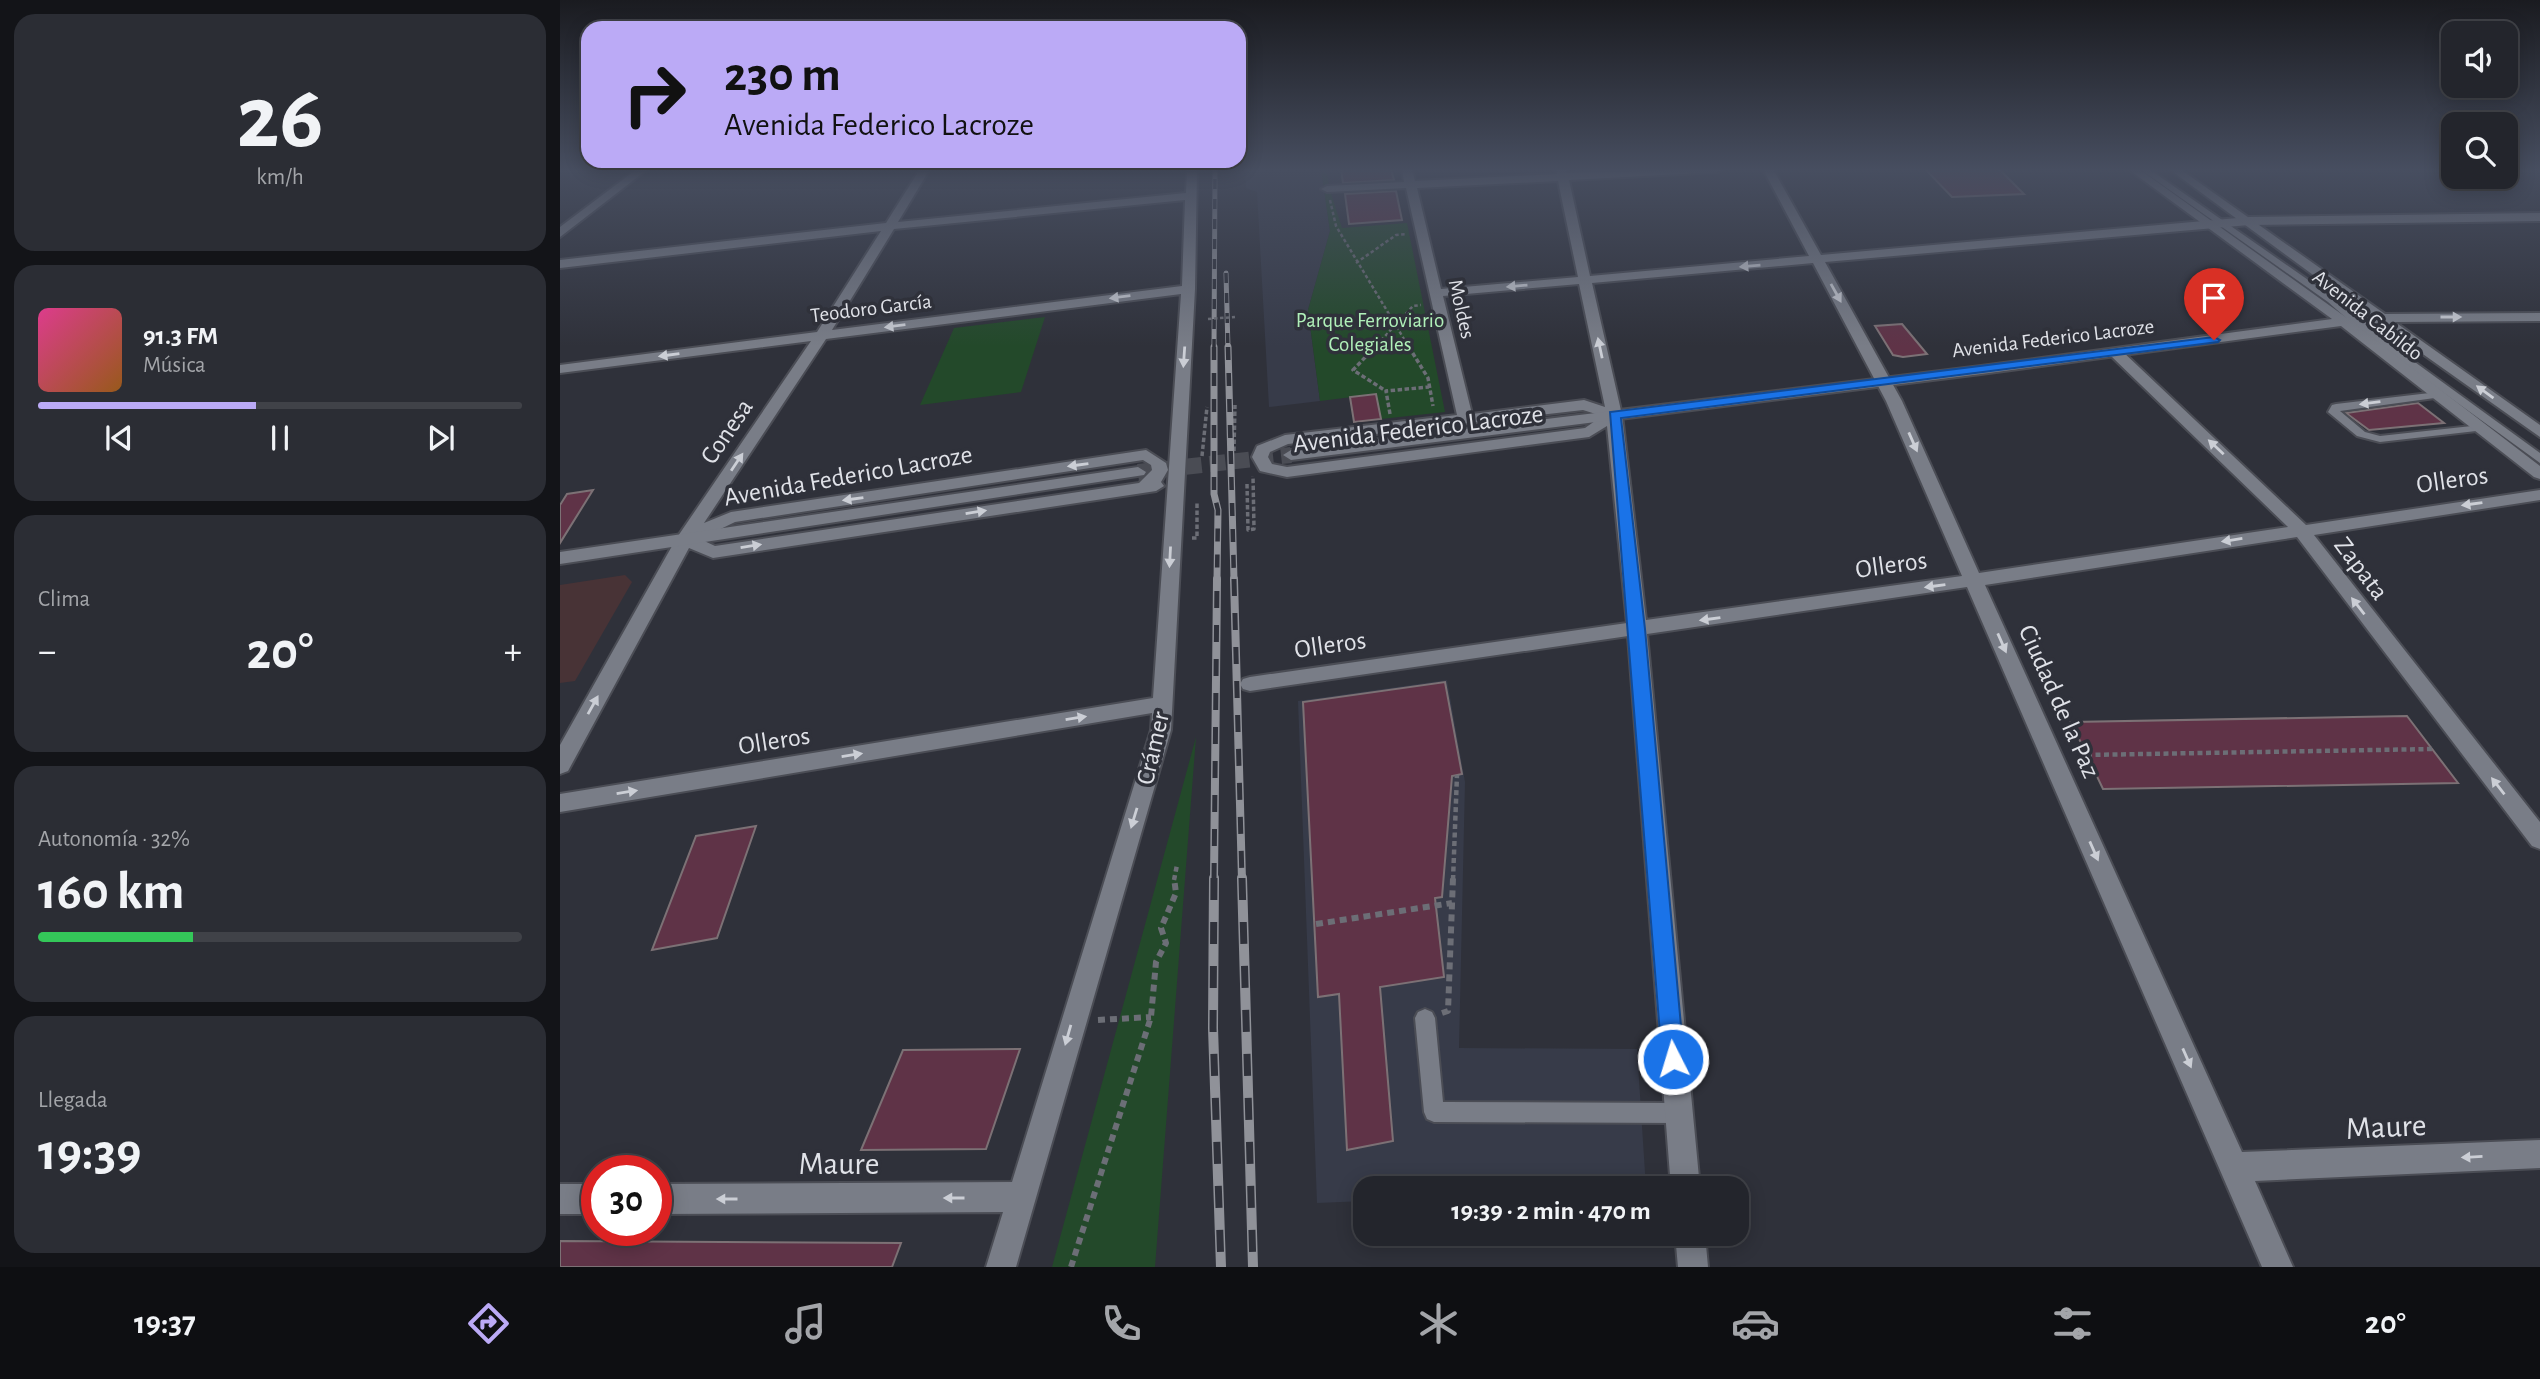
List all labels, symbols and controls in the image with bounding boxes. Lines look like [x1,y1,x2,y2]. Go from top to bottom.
map controls [2441,21,2518,189]
button: sound [2441,21,2518,98]
icon: right [609,49,700,140]
text: 230 m [724,51,841,100]
text: 26 [237,73,323,164]
text: Avenida Federico Lacroze [724,109,1034,141]
button: search [2441,112,2518,189]
text: km/h [256,166,304,189]
one-way arrow [1739,261,1761,272]
street label: Avenida Cabildo [2309,266,2427,365]
pin [2184,268,2244,340]
street label: Moldes [1445,278,1478,341]
icon: arrive [2195,279,2233,317]
one-way arrow [1506,281,1528,292]
one-way arrow [1830,283,1842,303]
street label: Teodoro García [809,291,933,326]
one-way arrow [1109,292,1131,303]
park label: Parque Ferroviario Colegiales [1296,310,1444,355]
one-way arrow [2440,311,2462,323]
street label: Avenida Federico Lacroze [1951,316,2155,361]
one-way arrow [884,320,906,331]
text: 91.3 FM [143,323,218,349]
one-way arrow [1595,337,1606,359]
one-way arrow [1178,346,1189,368]
one-way arrow [658,350,680,361]
text: Música [143,354,206,377]
one-way arrow [2476,385,2494,399]
street label: Conesa [696,394,758,469]
one-way arrow [2359,398,2381,409]
street label: Avenida Federico Lacroze [1292,401,1545,457]
icon: previous [100,419,138,457]
icon: pause [261,419,299,457]
icon: next [422,419,460,457]
one-way arrow [1907,432,1918,453]
one-way arrow [2207,439,2225,455]
street label: Avenida Federico Lacroze [722,441,974,511]
one-way arrow [730,453,744,471]
one-way arrow [1067,460,1089,471]
street label: Olleros [2415,462,2490,498]
one-way arrow [842,494,864,505]
one-way arrow [2461,499,2483,510]
one-way arrow [965,506,987,517]
street label: Zapata [2329,532,2393,605]
one-way arrow [2221,535,2243,546]
one-way arrow [740,540,762,551]
one-way arrow [1165,546,1176,568]
street label: Olleros [1854,547,1929,583]
one-way arrow [1924,581,1946,592]
text: Clima [38,588,90,611]
one-way arrow [2350,598,2365,616]
one-way arrow [1698,613,1720,624]
street label: Ciudad de la Paz [2014,621,2104,782]
text: 20° [247,626,313,678]
street label: Olleros [1293,627,1368,663]
text: − [38,633,56,671]
text: + [504,633,522,671]
one-way arrow [1996,633,2008,653]
one-way arrow [587,695,599,715]
street label: Crámer [1132,709,1174,787]
one-way arrow [1065,712,1087,723]
street label: Olleros [737,723,812,759]
one-way arrow [841,749,863,760]
one-way arrow [2490,777,2505,795]
one-way arrow [616,786,638,797]
one-way arrow [1129,807,1139,828]
text: Autonomía · 32% [38,828,190,851]
one-way arrow [2089,840,2100,861]
text: 160 km [38,866,184,918]
position arrow [1636,1022,1710,1096]
one-way arrow [1063,1025,1073,1046]
one-way arrow [2182,1048,2193,1069]
text: Llegada [38,1089,108,1112]
street label: Maure [2345,1109,2427,1145]
text: 19:39 [38,1127,141,1179]
street label: Maure [799,1148,879,1180]
one-way arrow [2461,1152,2483,1163]
speed limit sign: 30 [581,1155,672,1246]
one-way arrow [943,1192,965,1204]
one-way arrow [716,1193,738,1205]
text: 19:39 · 2 min · 470 m [1451,1198,1651,1224]
icon: directions [464,1299,513,1348]
icon: music [781,1299,830,1348]
icon: phone [1097,1299,1146,1348]
icon: climate [1414,1299,1463,1348]
icon: car [1731,1299,1780,1348]
icon: filters [2048,1299,2097,1348]
text: 19:37 [134,1307,196,1339]
text: 20° [2365,1307,2406,1339]

